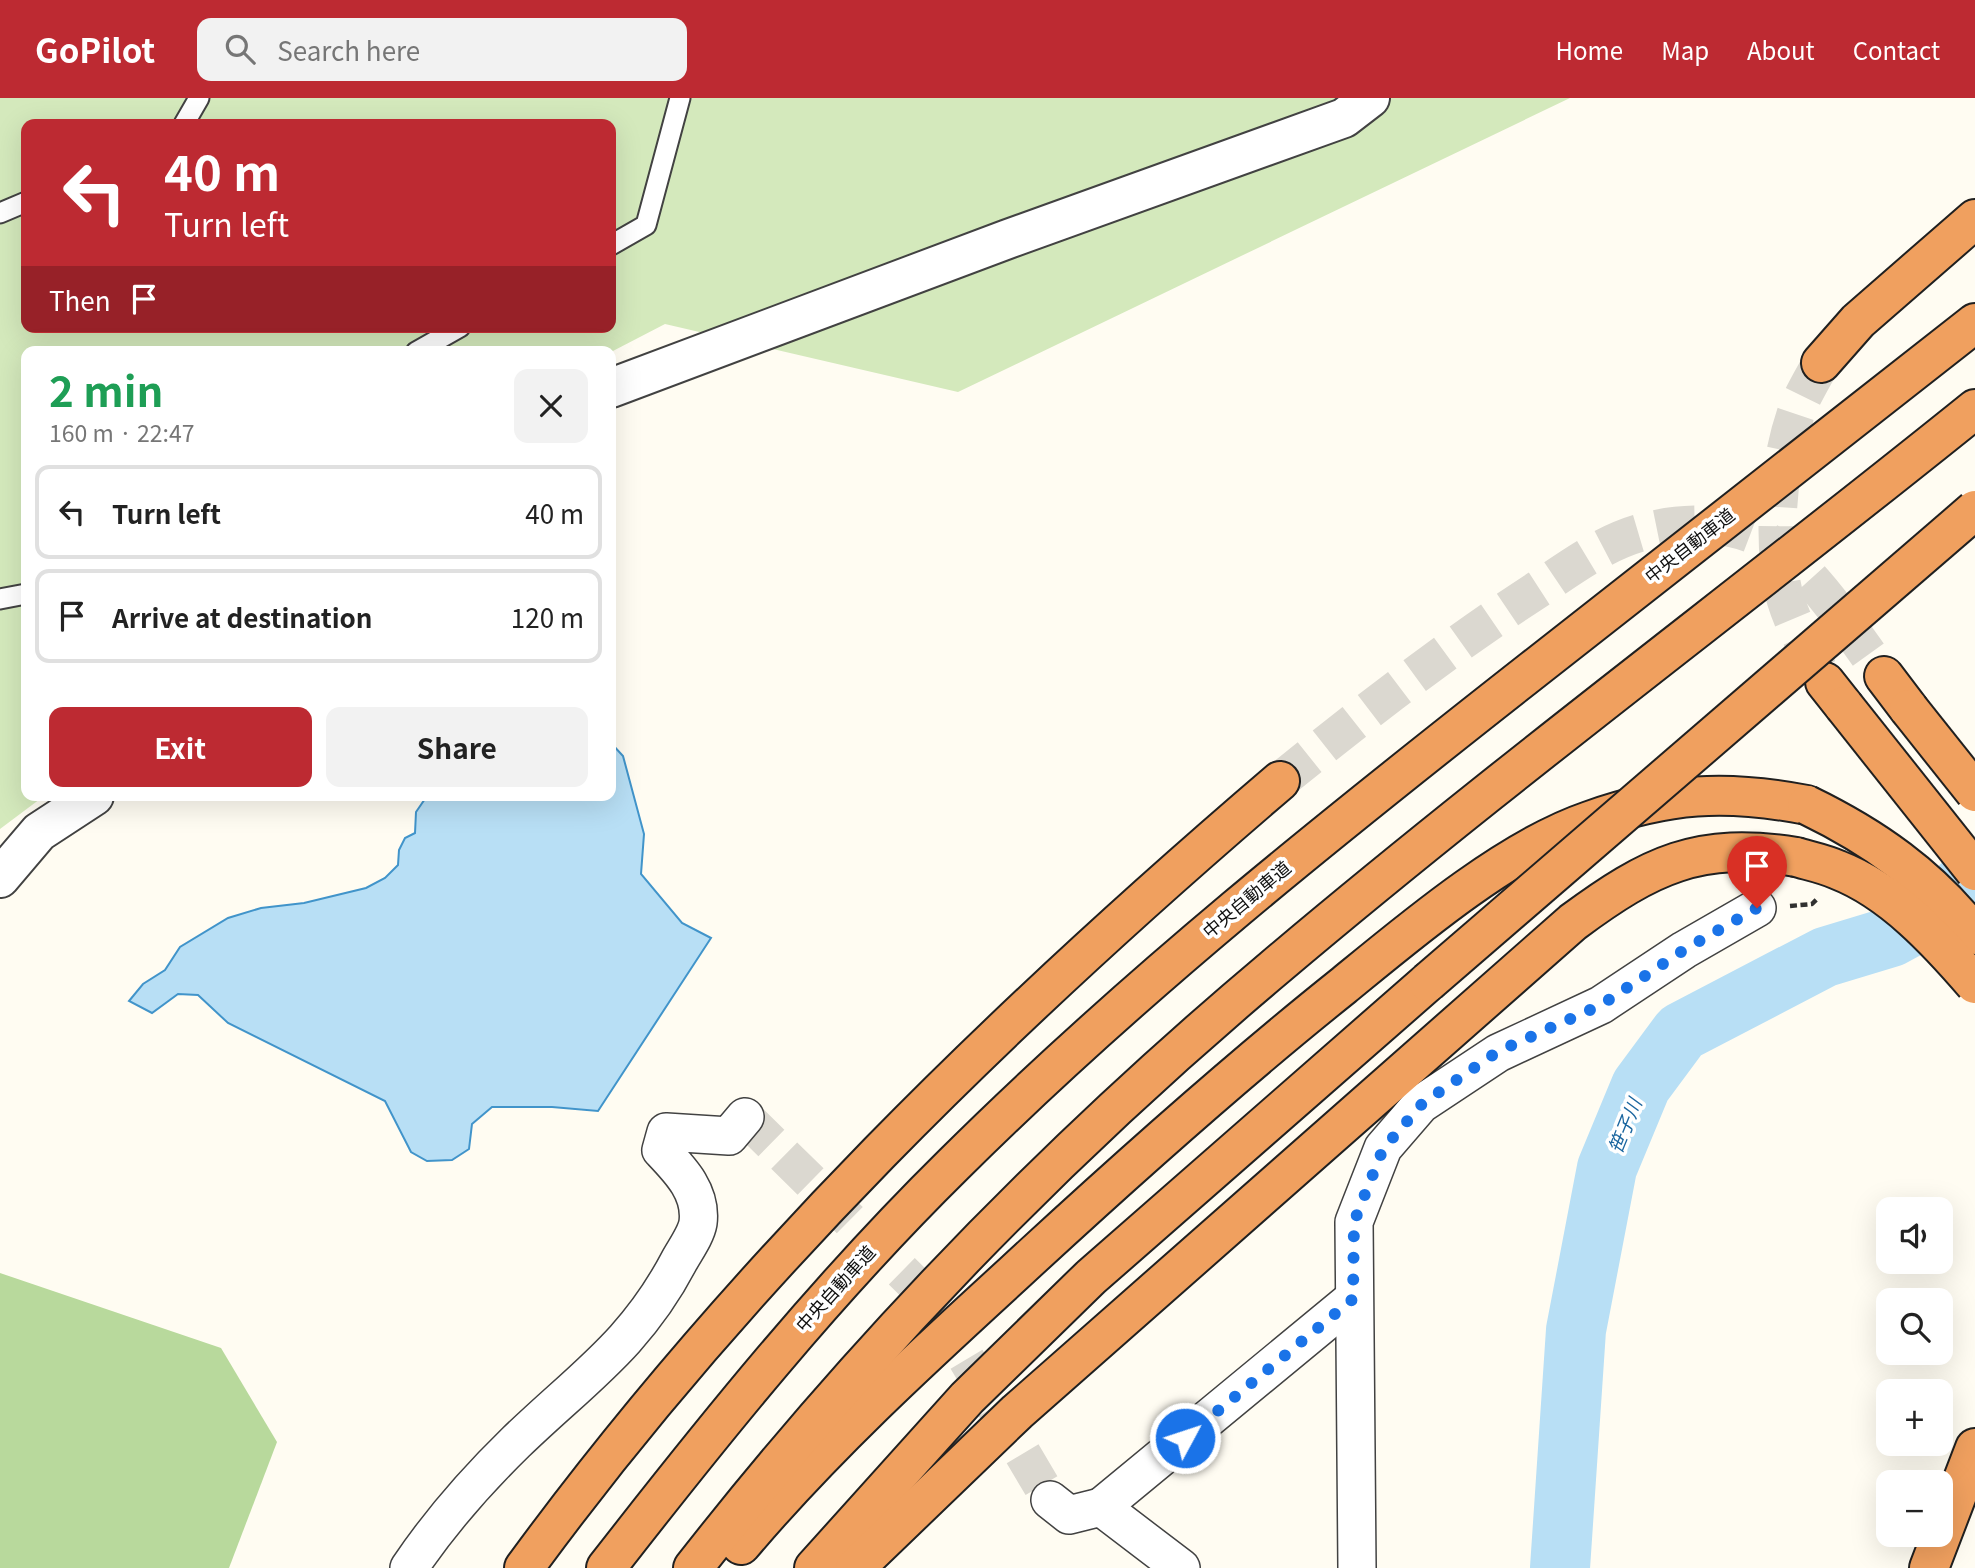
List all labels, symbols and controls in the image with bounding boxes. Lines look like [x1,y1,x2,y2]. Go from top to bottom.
search box [197,18,687,81]
text: GoPilot [35,25,155,73]
icon: search [221,30,259,68]
text: Search here [277,31,420,68]
text: Home [1556,32,1623,67]
text: Map [1661,32,1709,67]
text: About [1747,32,1815,67]
text: Contact [1853,32,1940,67]
text: 40 m [164,134,280,205]
icon: left [49,147,140,238]
text: Turn left [164,200,289,246]
icon: arrive [125,280,163,318]
text: Then [49,281,111,318]
text: 2 min [49,358,164,419]
button: close [514,369,588,443]
text: 160 m · 22:47 [49,415,194,449]
icon: left [53,493,91,531]
text: Turn left [112,494,221,531]
text: 40 m [525,494,584,531]
street label: 中央自動車道 [1638,501,1739,588]
icon: arrive [53,597,91,635]
text: Arrive at destination [112,598,373,635]
text: 120 m [511,598,584,635]
button: Exit [49,707,312,787]
button: Share [326,707,588,787]
pin [1727,836,1787,908]
icon: arrive [1738,847,1776,885]
street label: 中央自動車道 [1196,854,1295,943]
water label: 笹子川 [1600,1092,1648,1157]
map controls [1876,1197,1953,1547]
button: sound [1876,1197,1953,1274]
street label: 中央自動車道 [789,1239,880,1336]
button: search [1876,1288,1953,1365]
button: + [1876,1379,1953,1456]
position arrow [1148,1401,1222,1475]
button: − [1876,1470,1953,1547]

